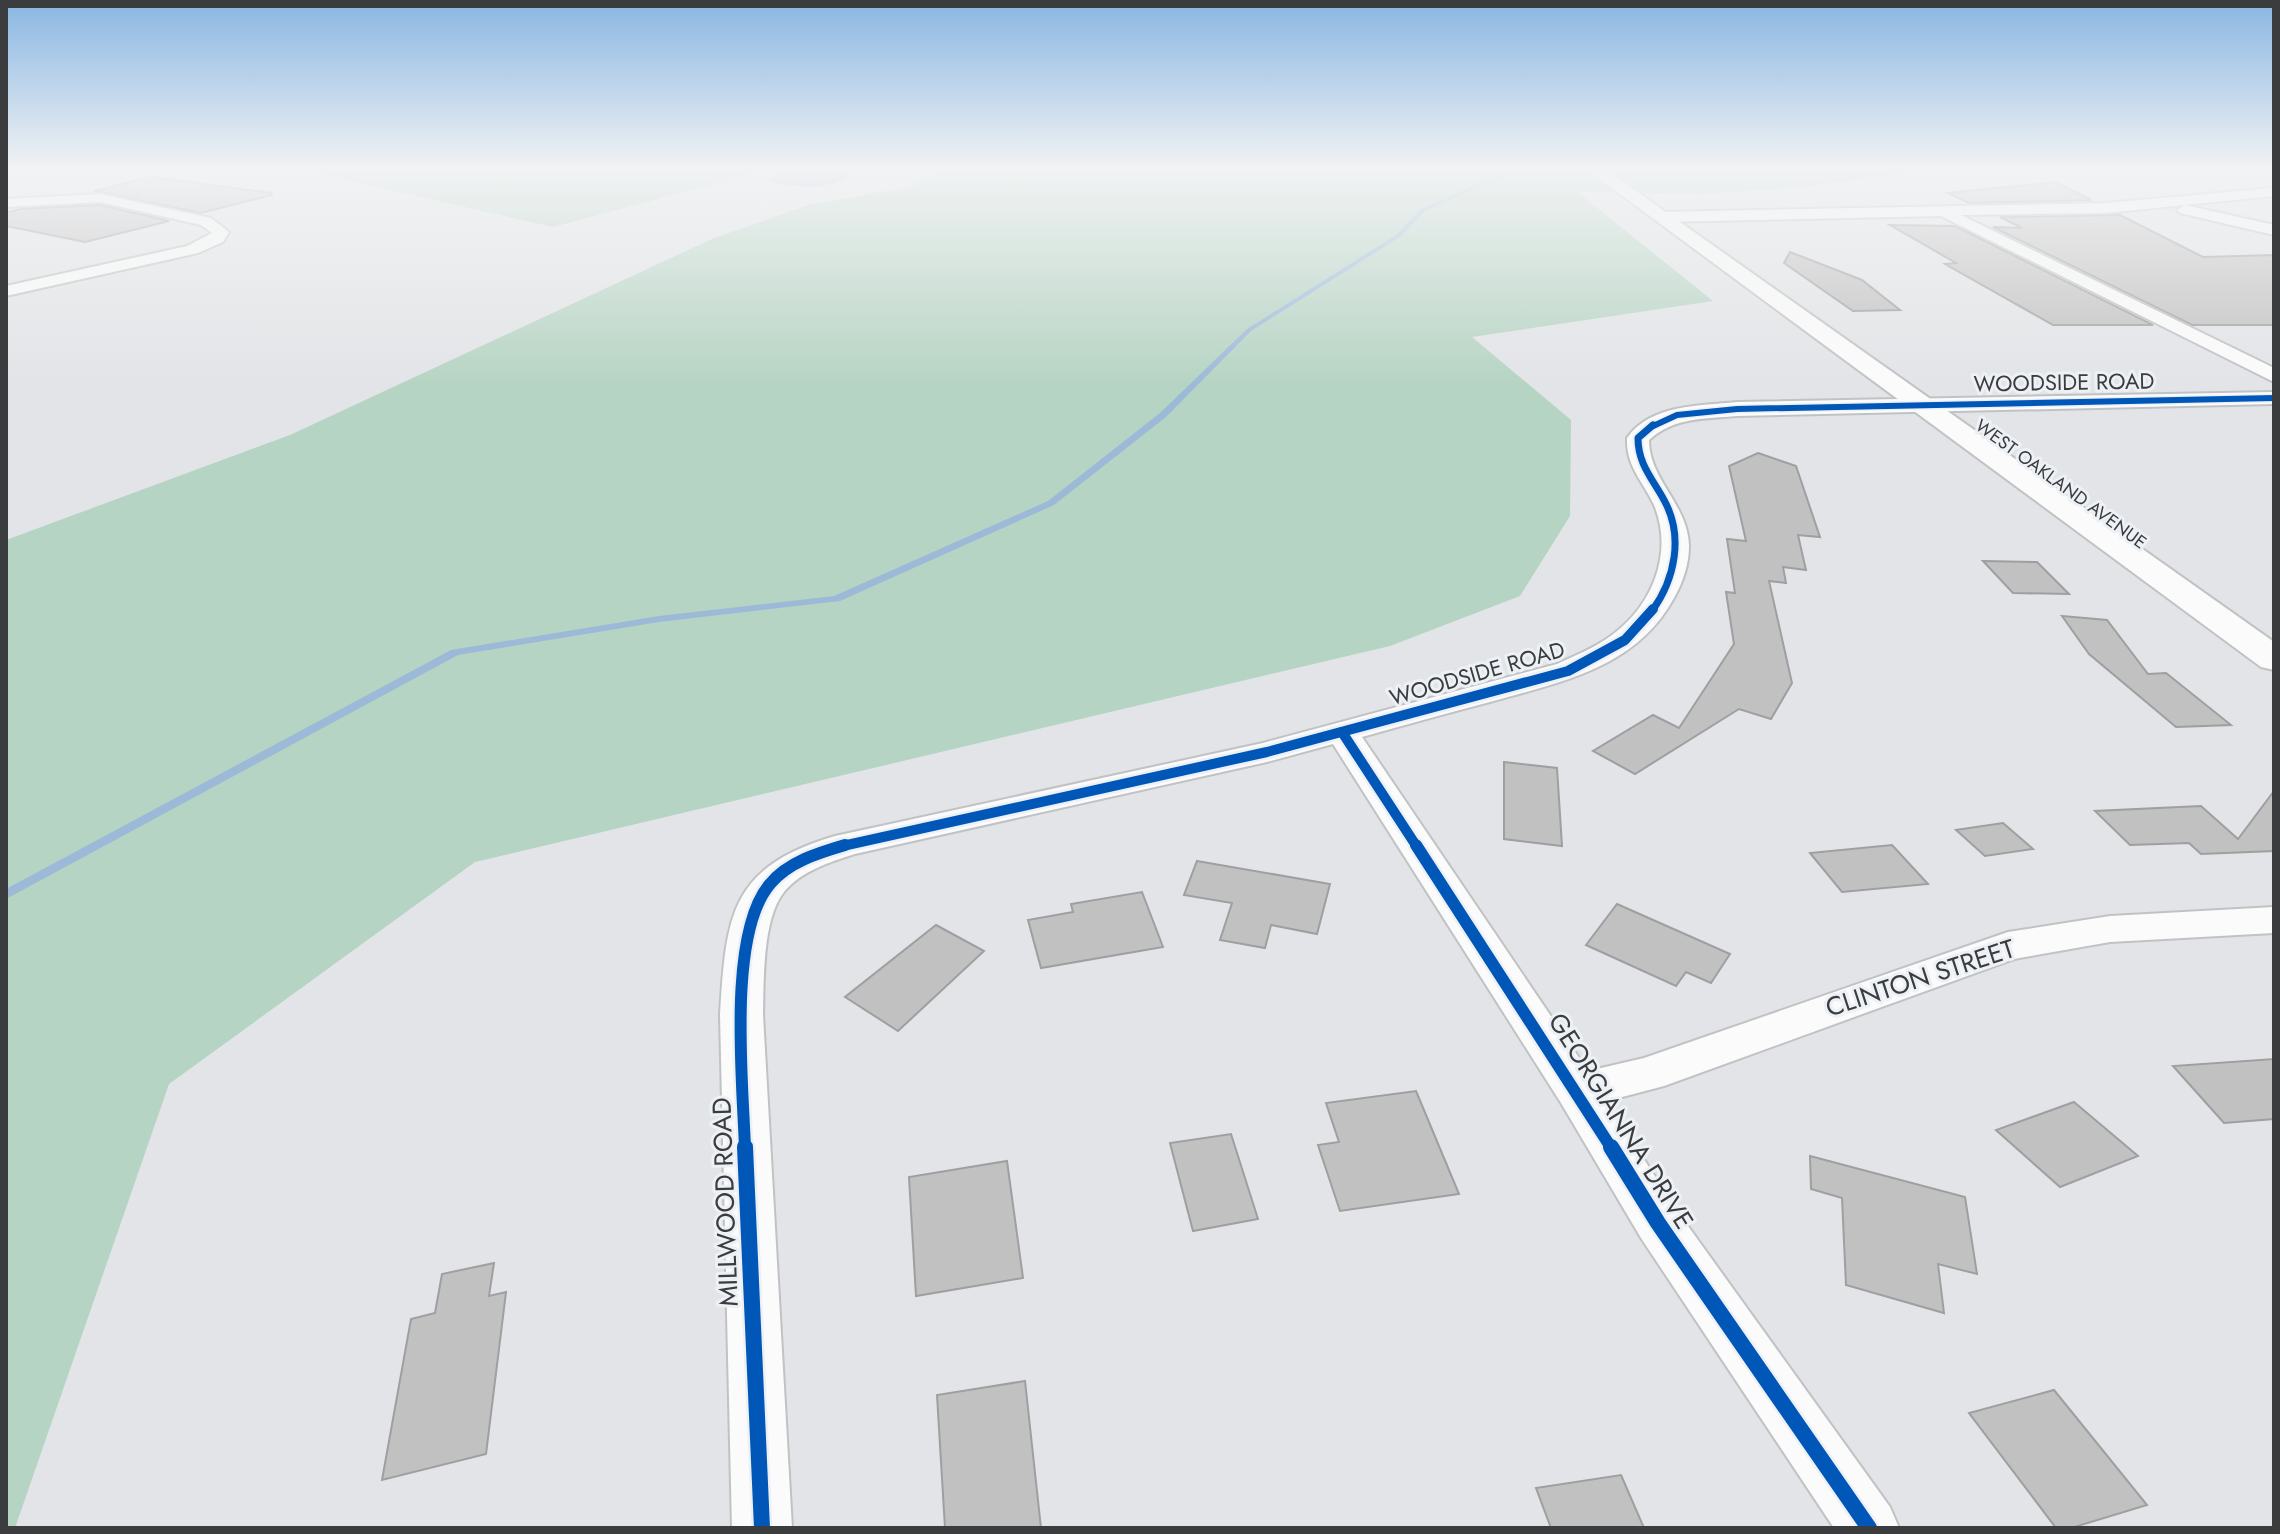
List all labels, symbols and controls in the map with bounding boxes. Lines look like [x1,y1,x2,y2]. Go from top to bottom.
street label: WOODSIDE ROAD [1973,364,2155,400]
street label: WEST OAKLAND AVENUE [1970,413,2152,555]
street label: WOODSIDE ROAD [1386,633,1568,713]
street label: CLINTON STREET [1820,930,2020,1026]
street label: GEORGIANNA DRIVE [1539,1006,1703,1236]
street label: MILLWOOD ROAD [702,1097,748,1307]

